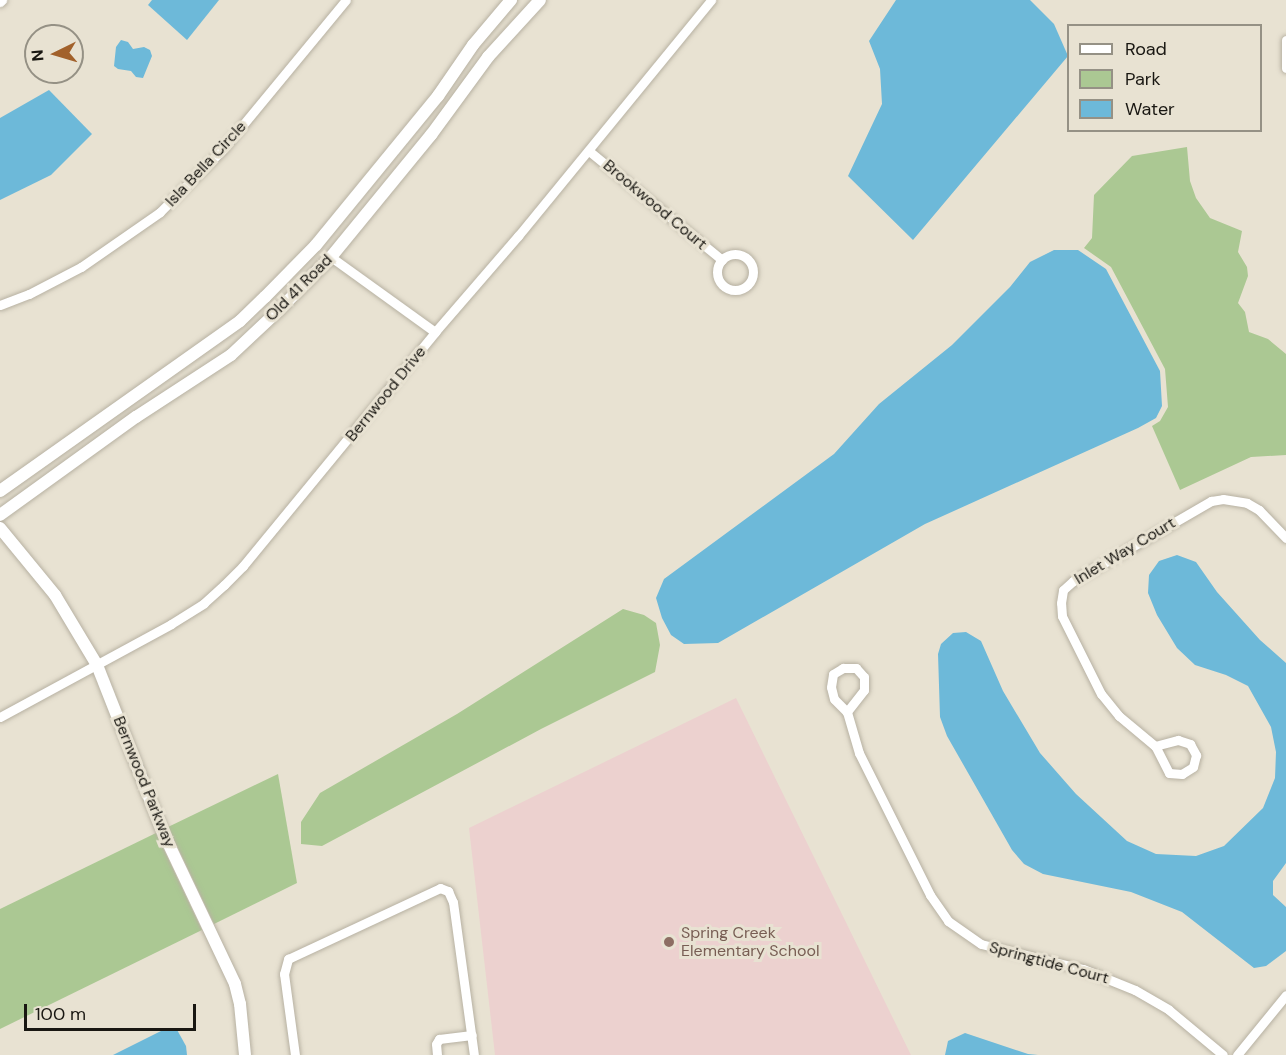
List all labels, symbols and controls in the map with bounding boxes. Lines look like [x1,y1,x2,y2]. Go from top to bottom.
north arrow [24,24,84,84]
legend [1067,24,1262,132]
text: Road [1125,37,1167,61]
text: N [27,49,49,62]
text: Park [1125,67,1161,91]
text: Water [1125,97,1175,121]
street label: Isla Bella Circle [162,117,250,211]
street label: Brookwood Court [599,156,711,254]
street label: Old 41 Road [262,251,336,325]
street label: Bernwood Drive [342,343,430,445]
street label: Inlet Way Court [1071,513,1179,589]
street label: Bernwood Parkway [109,714,179,850]
place label: Spring Creek Elementary School [681,923,819,961]
marker: Spring Creek Elementary School [662,935,676,949]
street label: Springtide Court [987,938,1111,988]
scale bar [27,992,200,1030]
text: 100 m [35,1002,86,1026]

